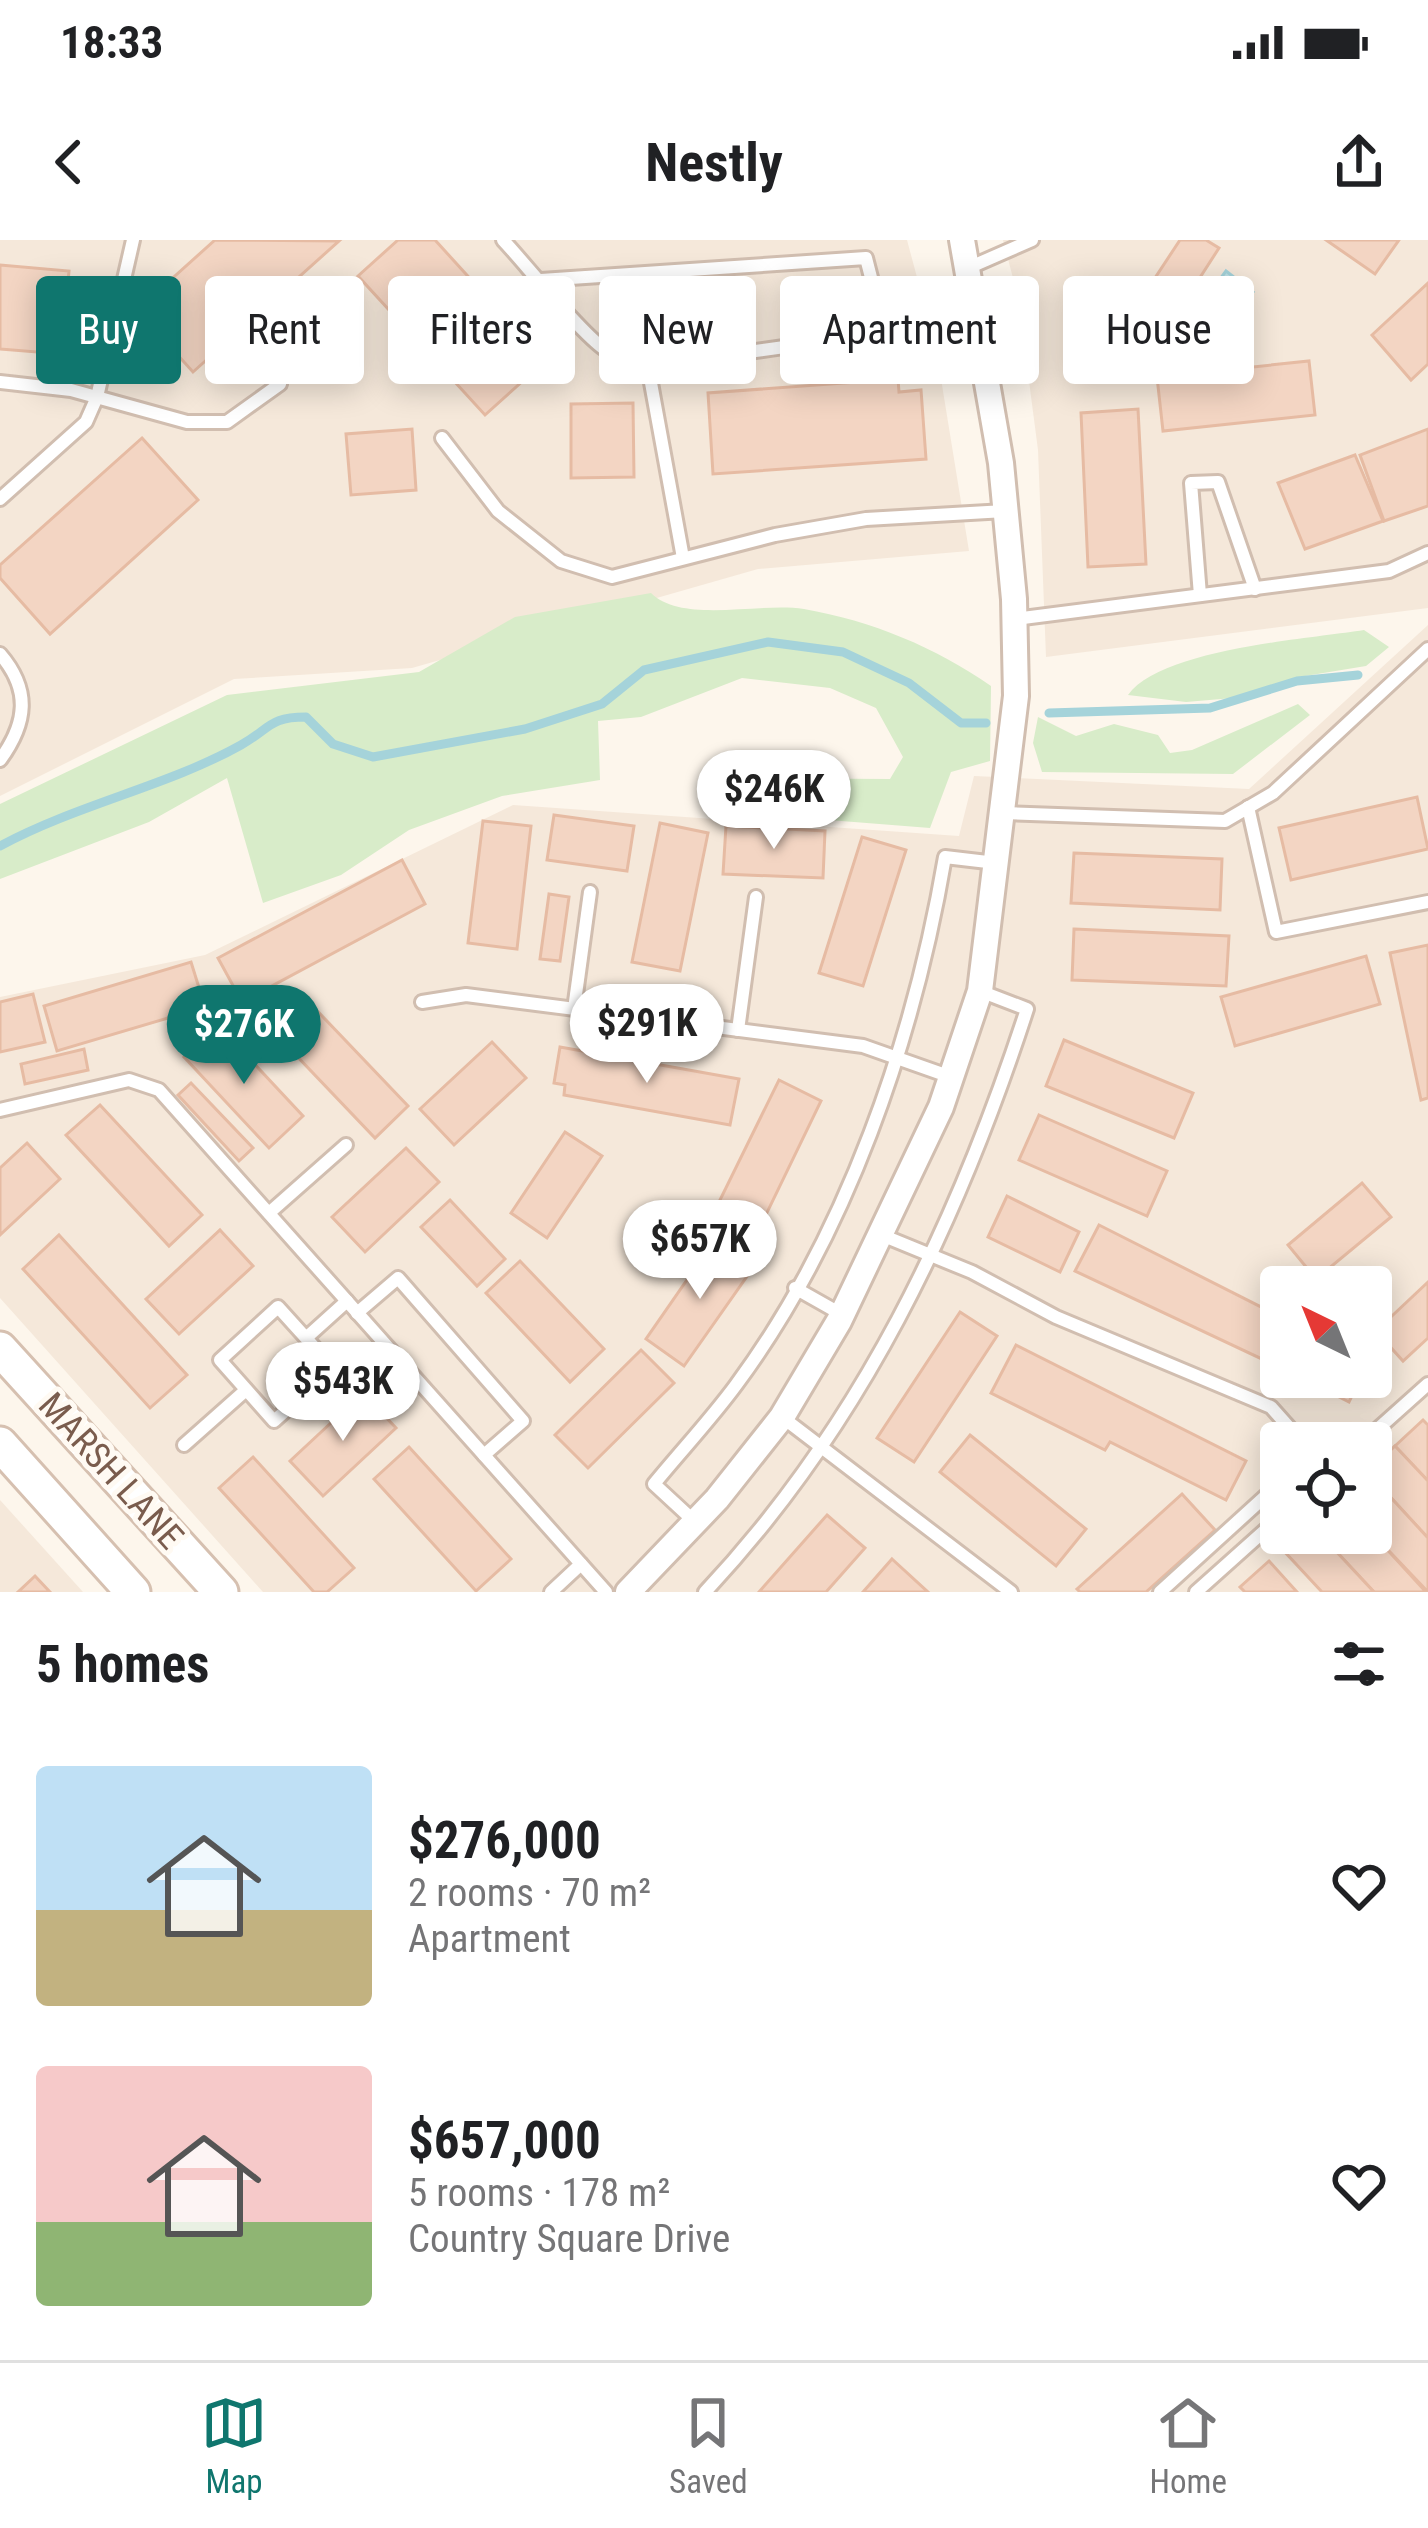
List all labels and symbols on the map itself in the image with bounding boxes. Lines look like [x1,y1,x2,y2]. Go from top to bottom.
pin: $246K [690,750,858,852]
pin: $291K [563,984,731,1086]
pin: $276K [160,985,328,1087]
pin: $657K [616,1200,784,1302]
north arrow [1260,1266,1392,1398]
pin: $543K [259,1342,427,1444]
street label: MARSH LANE [30,1384,192,1558]

